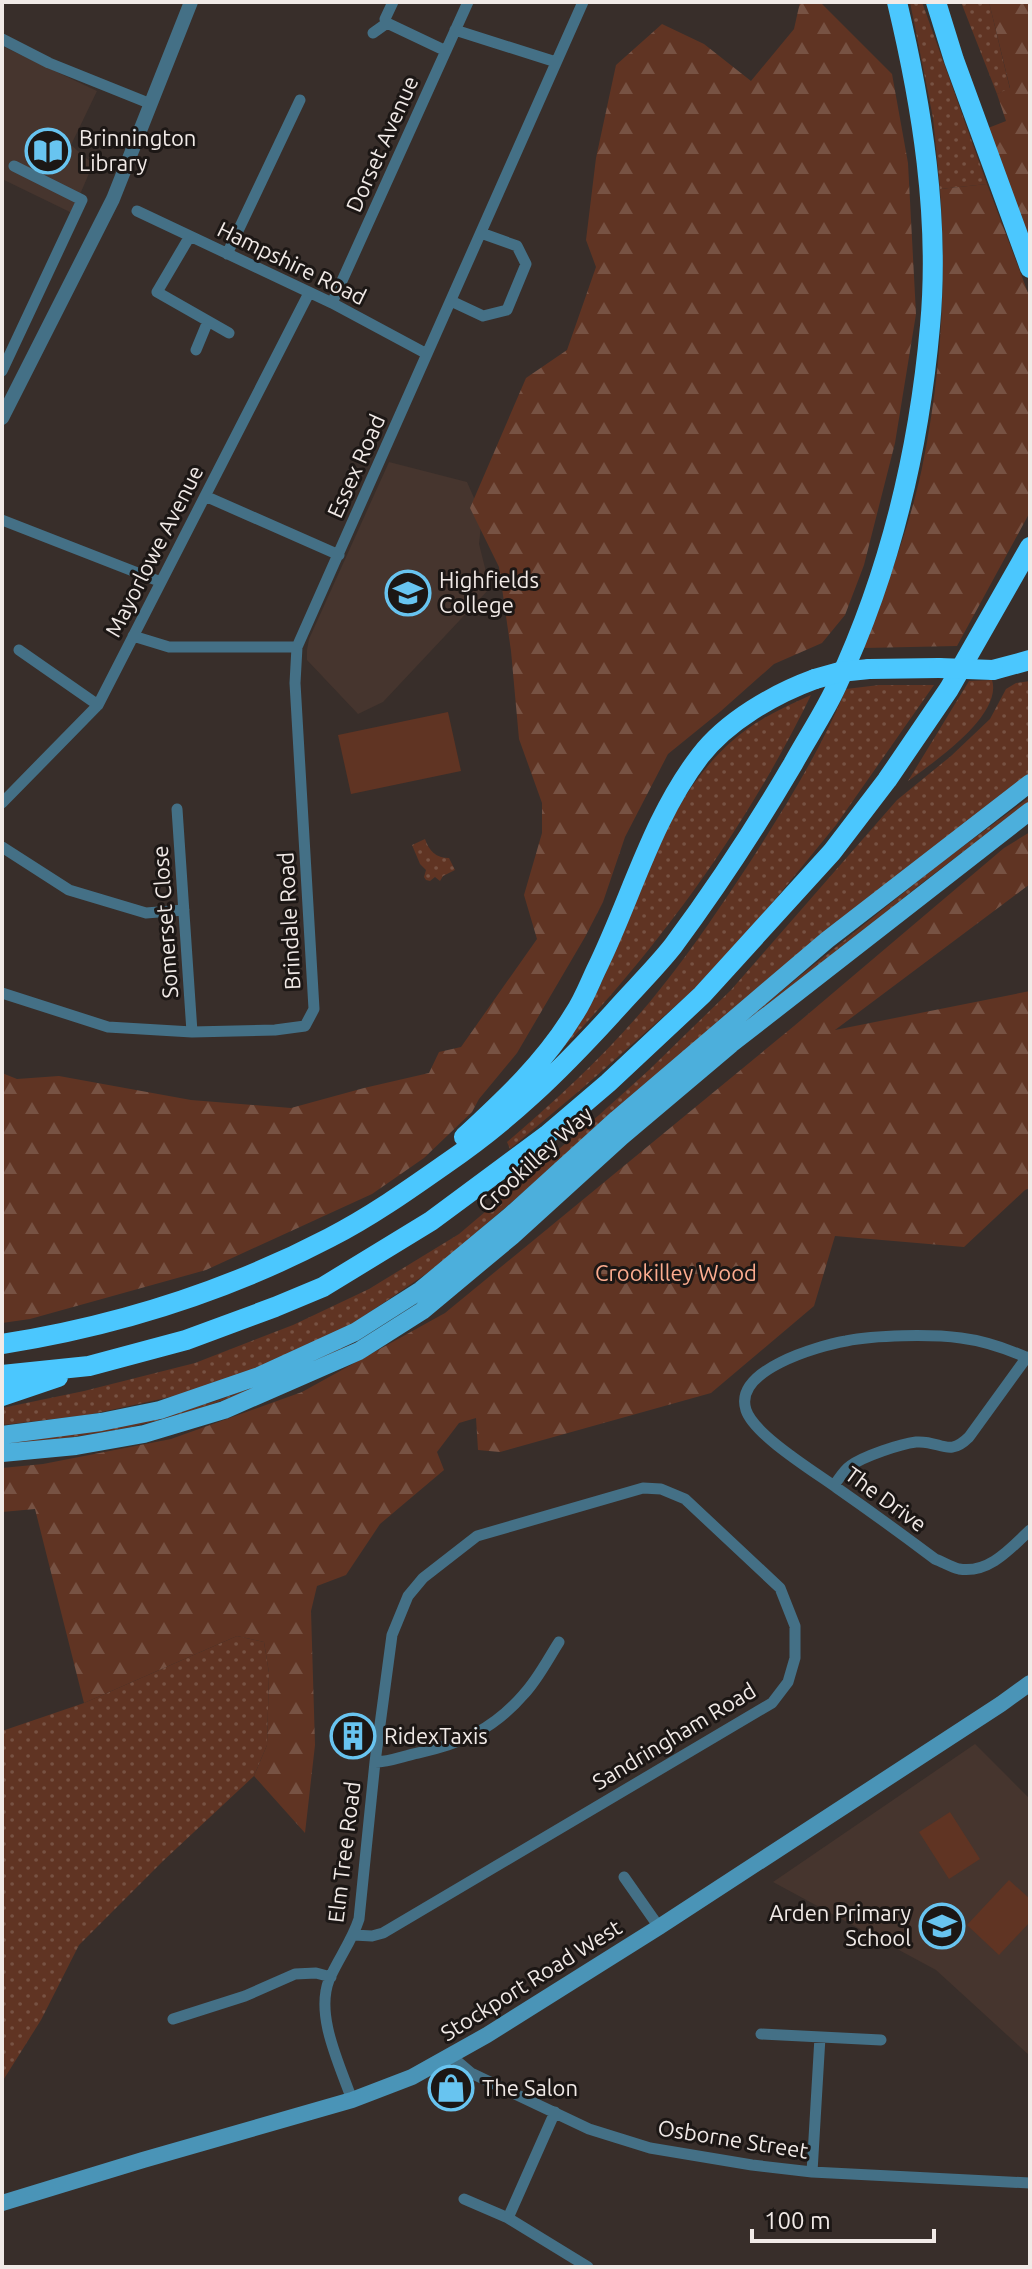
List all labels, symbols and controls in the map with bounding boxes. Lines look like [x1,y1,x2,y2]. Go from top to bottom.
street label: Dorset Avenue [340,72,423,216]
place label: Brinnington Library [79,125,196,175]
library icon: Brinnington Library [24,127,72,175]
street label: Hampshire Road [214,216,371,309]
street label: Essex Road [322,410,389,521]
street label: Mayorlowe Avenue [99,461,208,641]
place label: Highfields College [439,567,539,617]
school or university icon: Highfields College [384,569,432,617]
street label: Somerset Close [147,845,182,999]
street label: Brindale Road [272,851,305,991]
street label: Crookilley Way [472,1101,597,1216]
park label: Crookilley Wood [595,1260,757,1285]
street label: The Drive [841,1461,932,1536]
street label: Sandringham Road [588,1677,760,1794]
building icon: RidexTaxis [329,1712,377,1760]
place label: RidexTaxis [384,1723,488,1748]
street label: Elm Tree Road [322,1780,365,1924]
place label: Arden Primary School [769,1900,911,1950]
school or university icon: Arden Primary School [918,1902,966,1950]
street label: Stockport Road West [436,1914,626,2045]
shop icon: The Salon [427,2064,475,2112]
place label: The Salon [482,2075,578,2100]
street label: Osborne Street [656,2114,810,2163]
scale bar [752,2193,934,2243]
text: 100 m [764,2207,831,2234]

